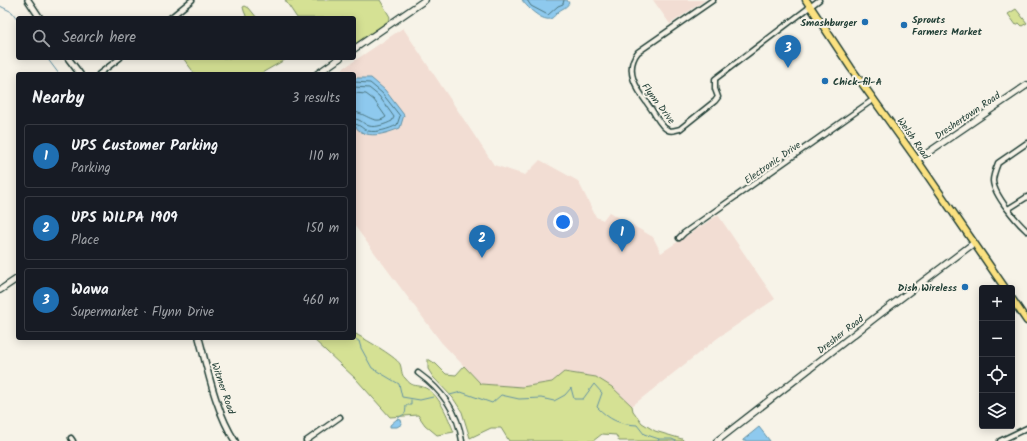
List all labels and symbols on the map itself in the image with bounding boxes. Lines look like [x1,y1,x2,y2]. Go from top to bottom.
place label: Sprouts Farmers Market [912,12,982,40]
place label: Smashburger [800,15,857,31]
marker: Smashburger [860,17,870,27]
marker: Sprouts Farmers Market [899,20,909,30]
pin: 3 [775,35,801,68]
place label: Chick-fil-A [833,74,882,90]
marker: Chick-fil-A [820,76,830,86]
street label: Flynn Drive [637,80,679,128]
street label: Dreshertown Road [931,87,1004,144]
street label: Welsh Road [893,114,934,164]
street label: Electronic Drive [741,137,805,188]
your location [553,212,573,232]
pin: 1 [609,219,635,252]
pin: 2 [469,225,495,258]
place label: Dish Wireless [898,280,957,296]
marker: Dish Wireless [960,282,970,292]
street label: Dresher Road [814,311,868,358]
street label: Witmer Road [207,360,240,417]

